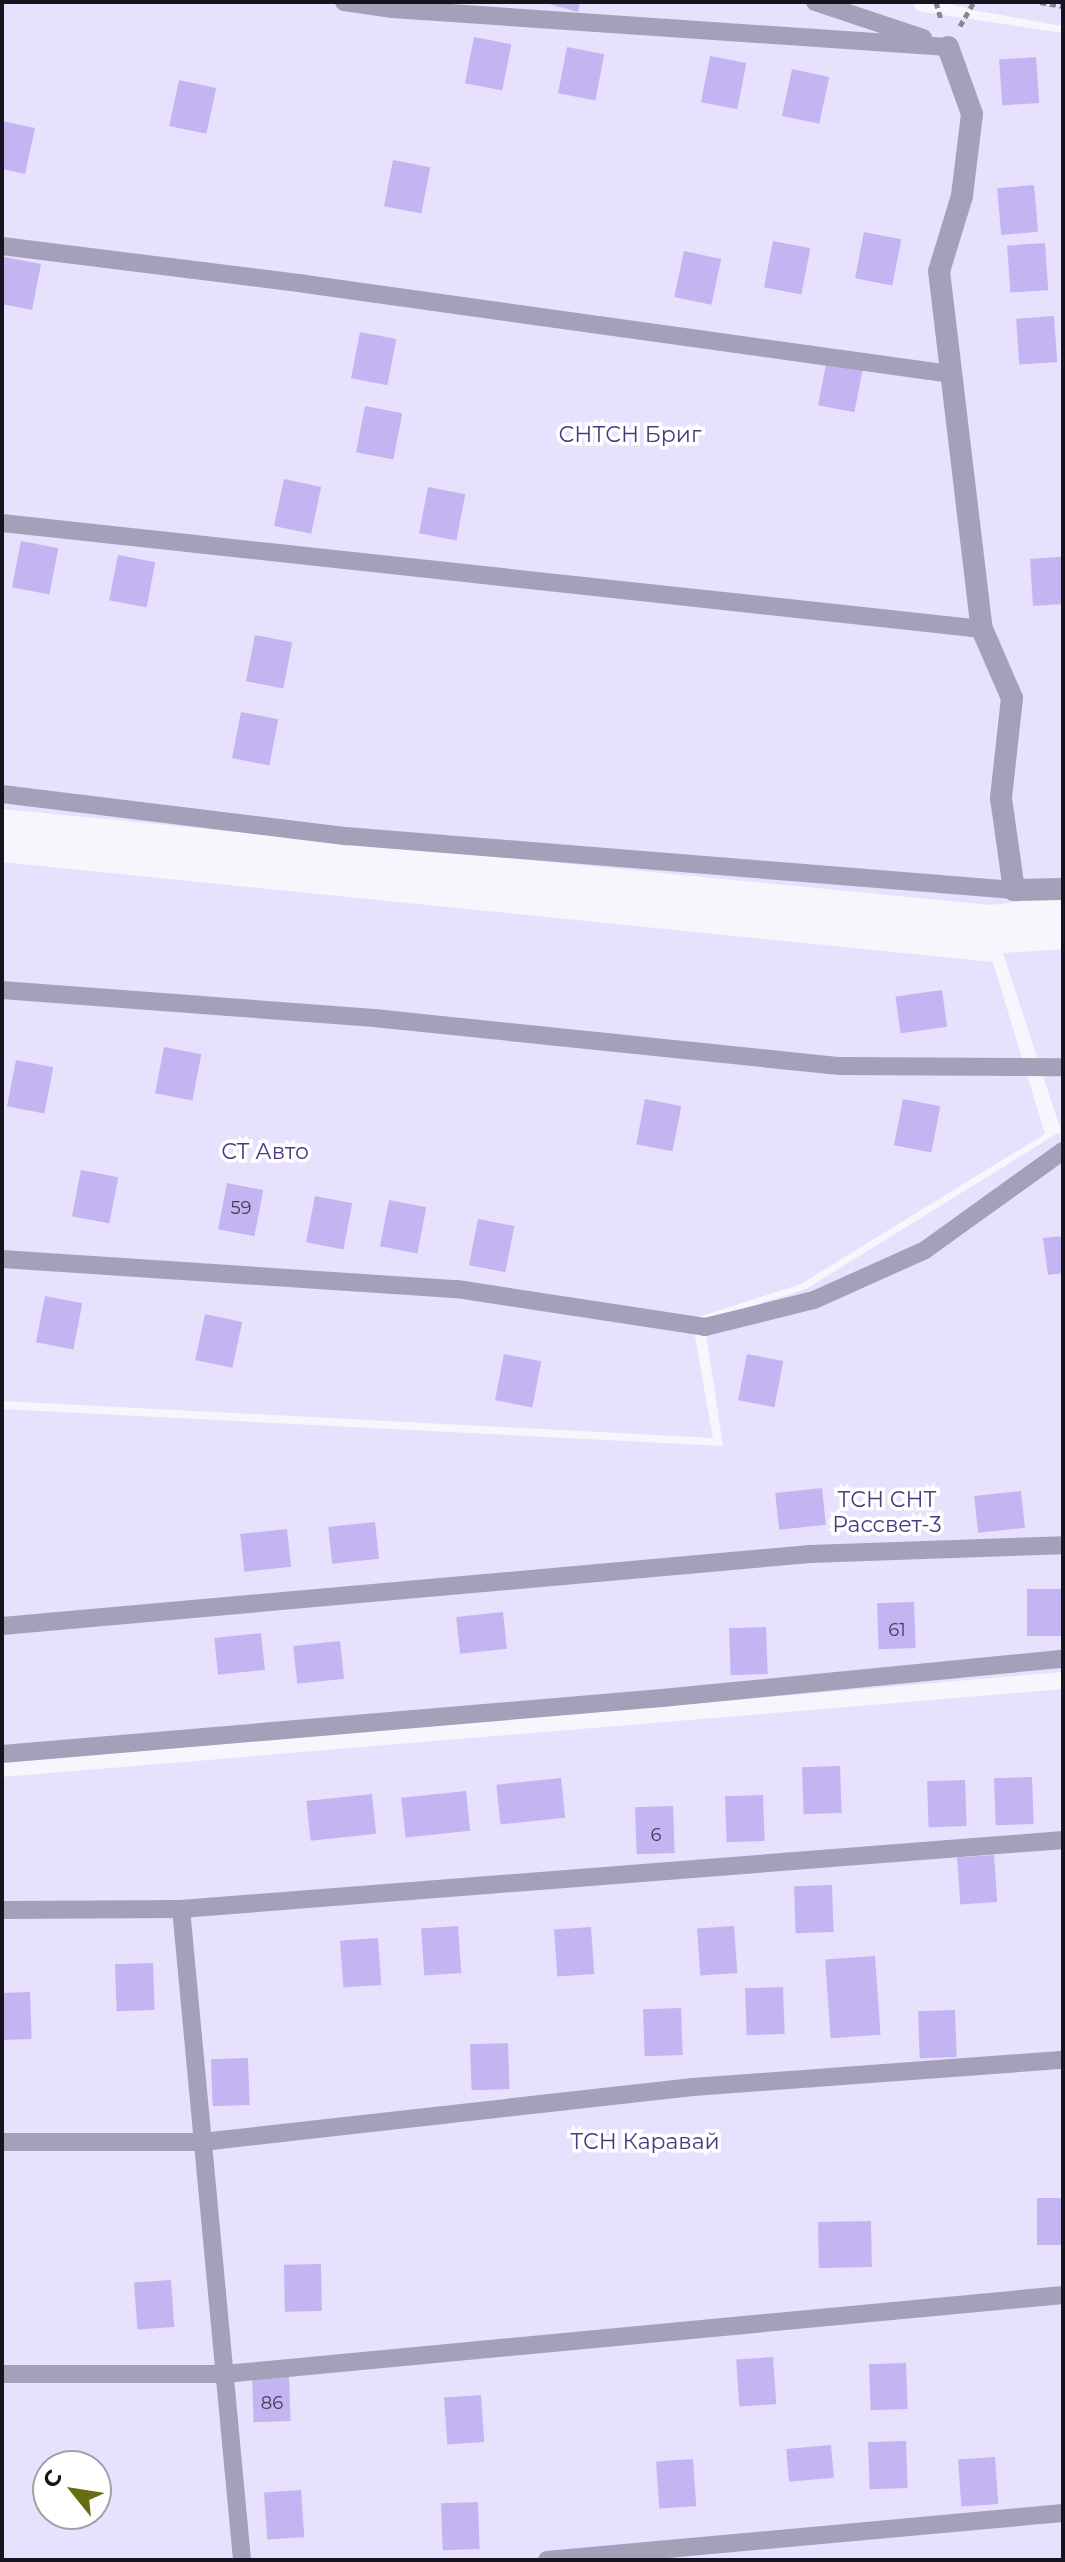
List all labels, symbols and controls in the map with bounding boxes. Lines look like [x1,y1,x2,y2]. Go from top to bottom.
park label: СНТСН Бриг [559,422,701,448]
park label: СТ Авто [221,1139,309,1165]
house number: 59 [230,1197,252,1219]
park label: ТСН СНТ Рассвет-3 [832,1486,942,1538]
house number: 61 [888,1619,906,1641]
house number: 6 [651,1824,661,1846]
park label: ТСН Каравай [570,2129,720,2155]
house number: 86 [261,2392,283,2414]
north arrow [32,2450,112,2530]
text: С [37,2465,68,2492]

